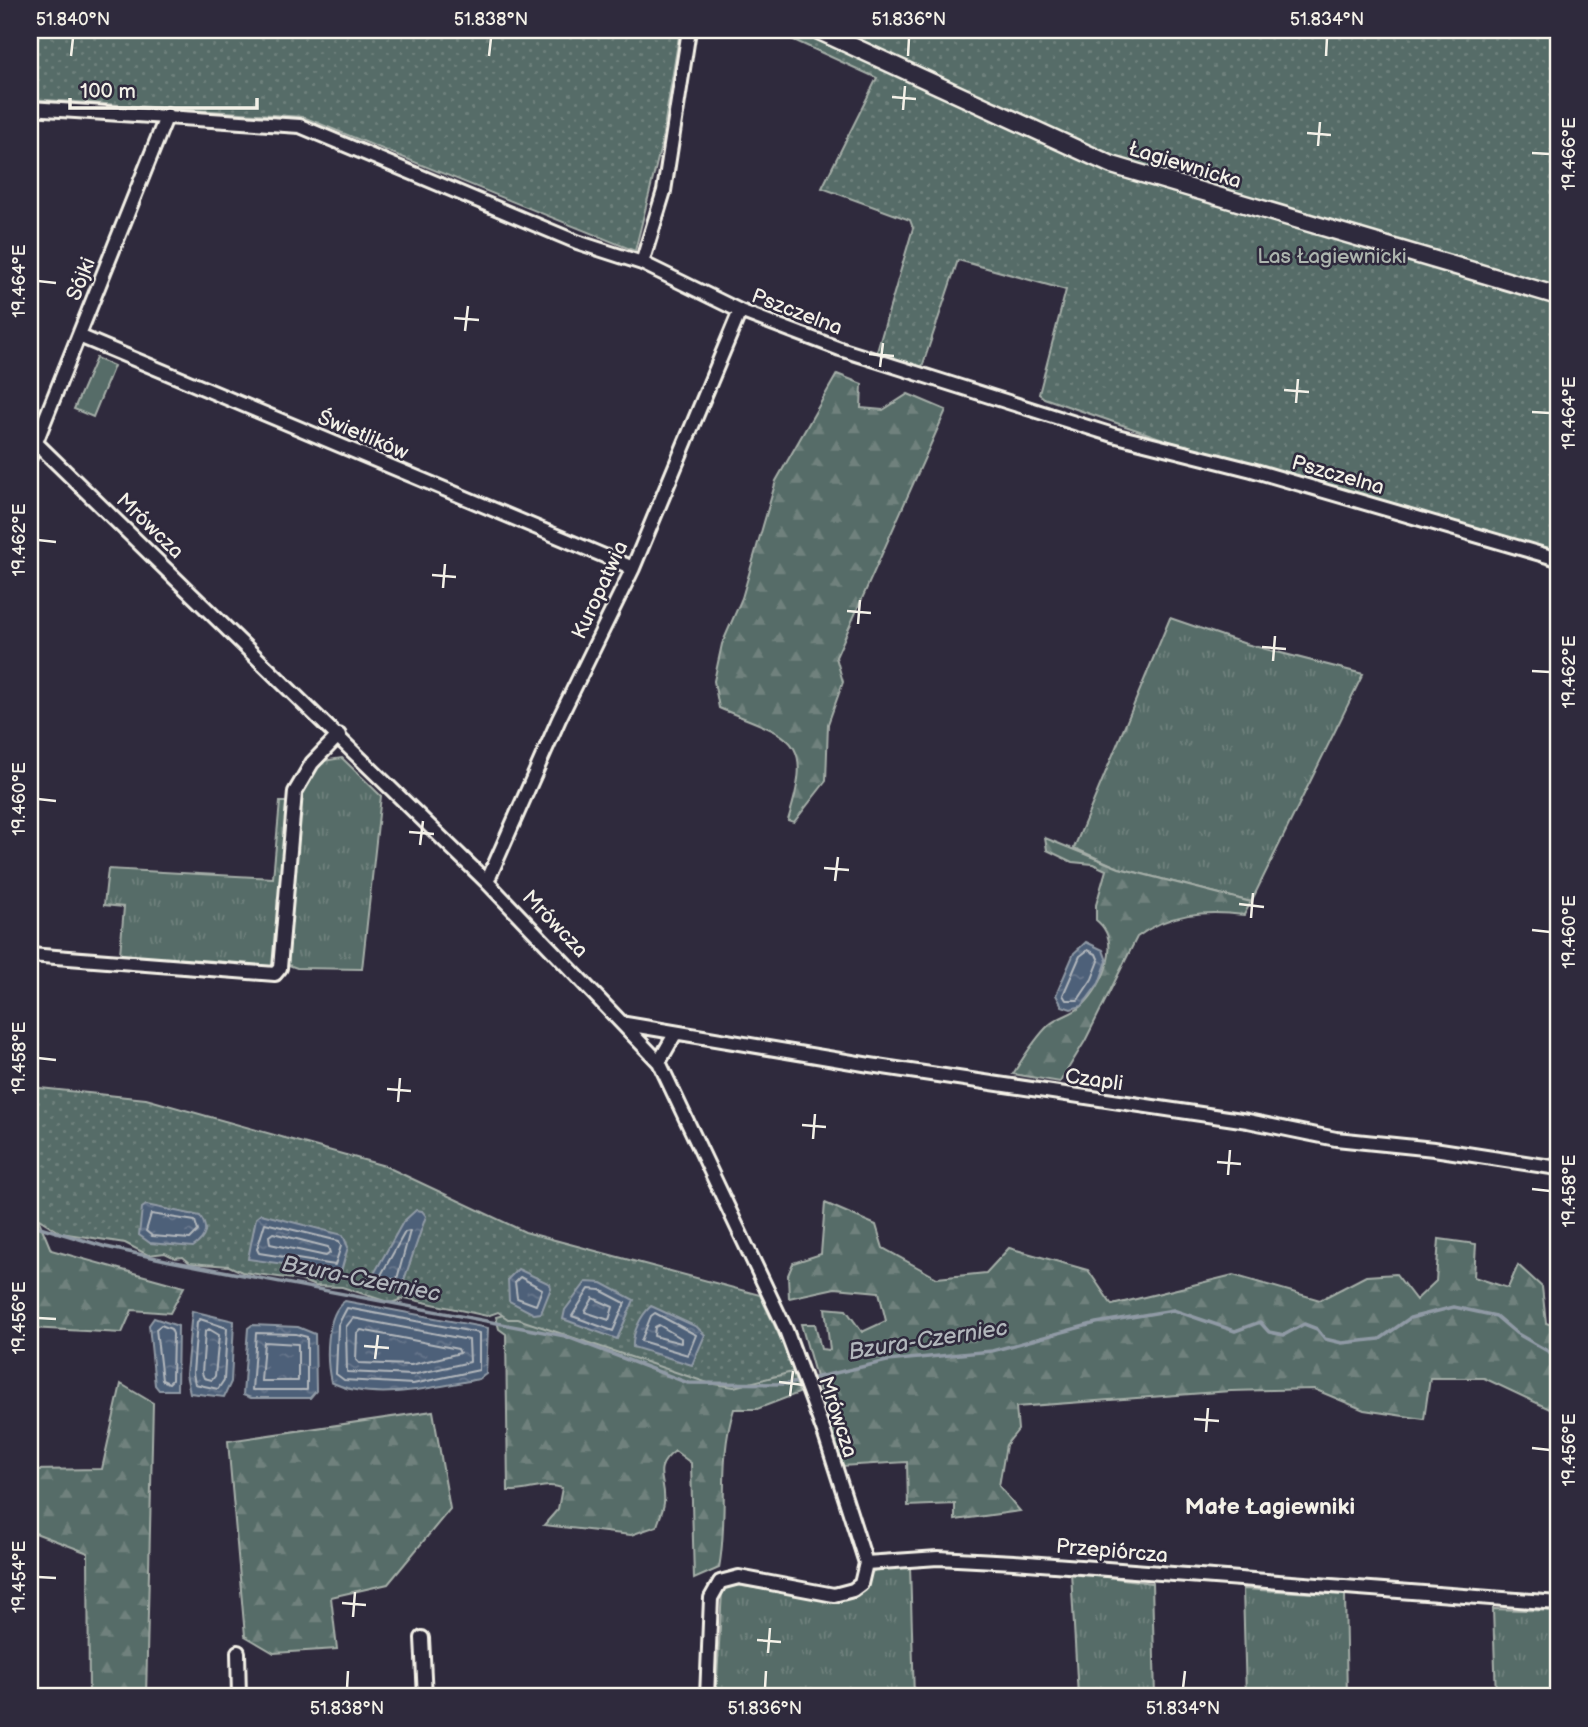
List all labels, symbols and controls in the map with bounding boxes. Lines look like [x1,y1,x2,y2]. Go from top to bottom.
text: 51.840°N [36,9,110,30]
text: 51.838°N [454,9,528,30]
text: 51.836°N [872,9,946,30]
text: 51.834°N [1290,9,1364,30]
scale bar [70,66,257,110]
text: 100 m [80,79,136,104]
text: 19.466°E [1559,117,1580,191]
street label: Łagiewnicka [1126,136,1244,194]
text: 19.464°E [9,244,30,318]
park label: Las Łagiewnicki [1257,244,1407,269]
street label: Sójki [61,254,101,304]
street label: Pszczelna [748,283,846,341]
text: 19.464°E [1559,376,1580,450]
street label: Świetlików [314,405,412,465]
street label: Pszczelna [1289,450,1387,500]
street label: Mrówcza [111,488,189,564]
text: 19.462°E [9,503,30,577]
street label: Kuropatwia [566,537,634,643]
text: 19.462°E [1559,635,1580,709]
text: 19.460°E [9,762,30,836]
street label: Mrówcza [517,885,593,963]
text: 19.460°E [1559,895,1580,969]
text: 19.458°E [9,1021,30,1094]
street label: Czapli [1063,1064,1125,1096]
text: 19.458°E [1559,1154,1580,1227]
water label: Bzura-Czerniec [279,1250,443,1308]
text: 19.456°E [9,1281,30,1354]
water label: Bzura-Czerniec [846,1314,1010,1366]
street label: Mrówcza [813,1373,863,1461]
text: 19.456°E [1559,1413,1580,1486]
district label: Małe Łagiewniki [1185,1493,1355,1521]
street label: Przepiórcza [1055,1534,1169,1568]
text: 19.454°E [9,1541,30,1613]
text: 51.838°N [310,1698,384,1719]
text: 51.836°N [728,1698,802,1719]
text: 51.834°N [1146,1698,1220,1719]

